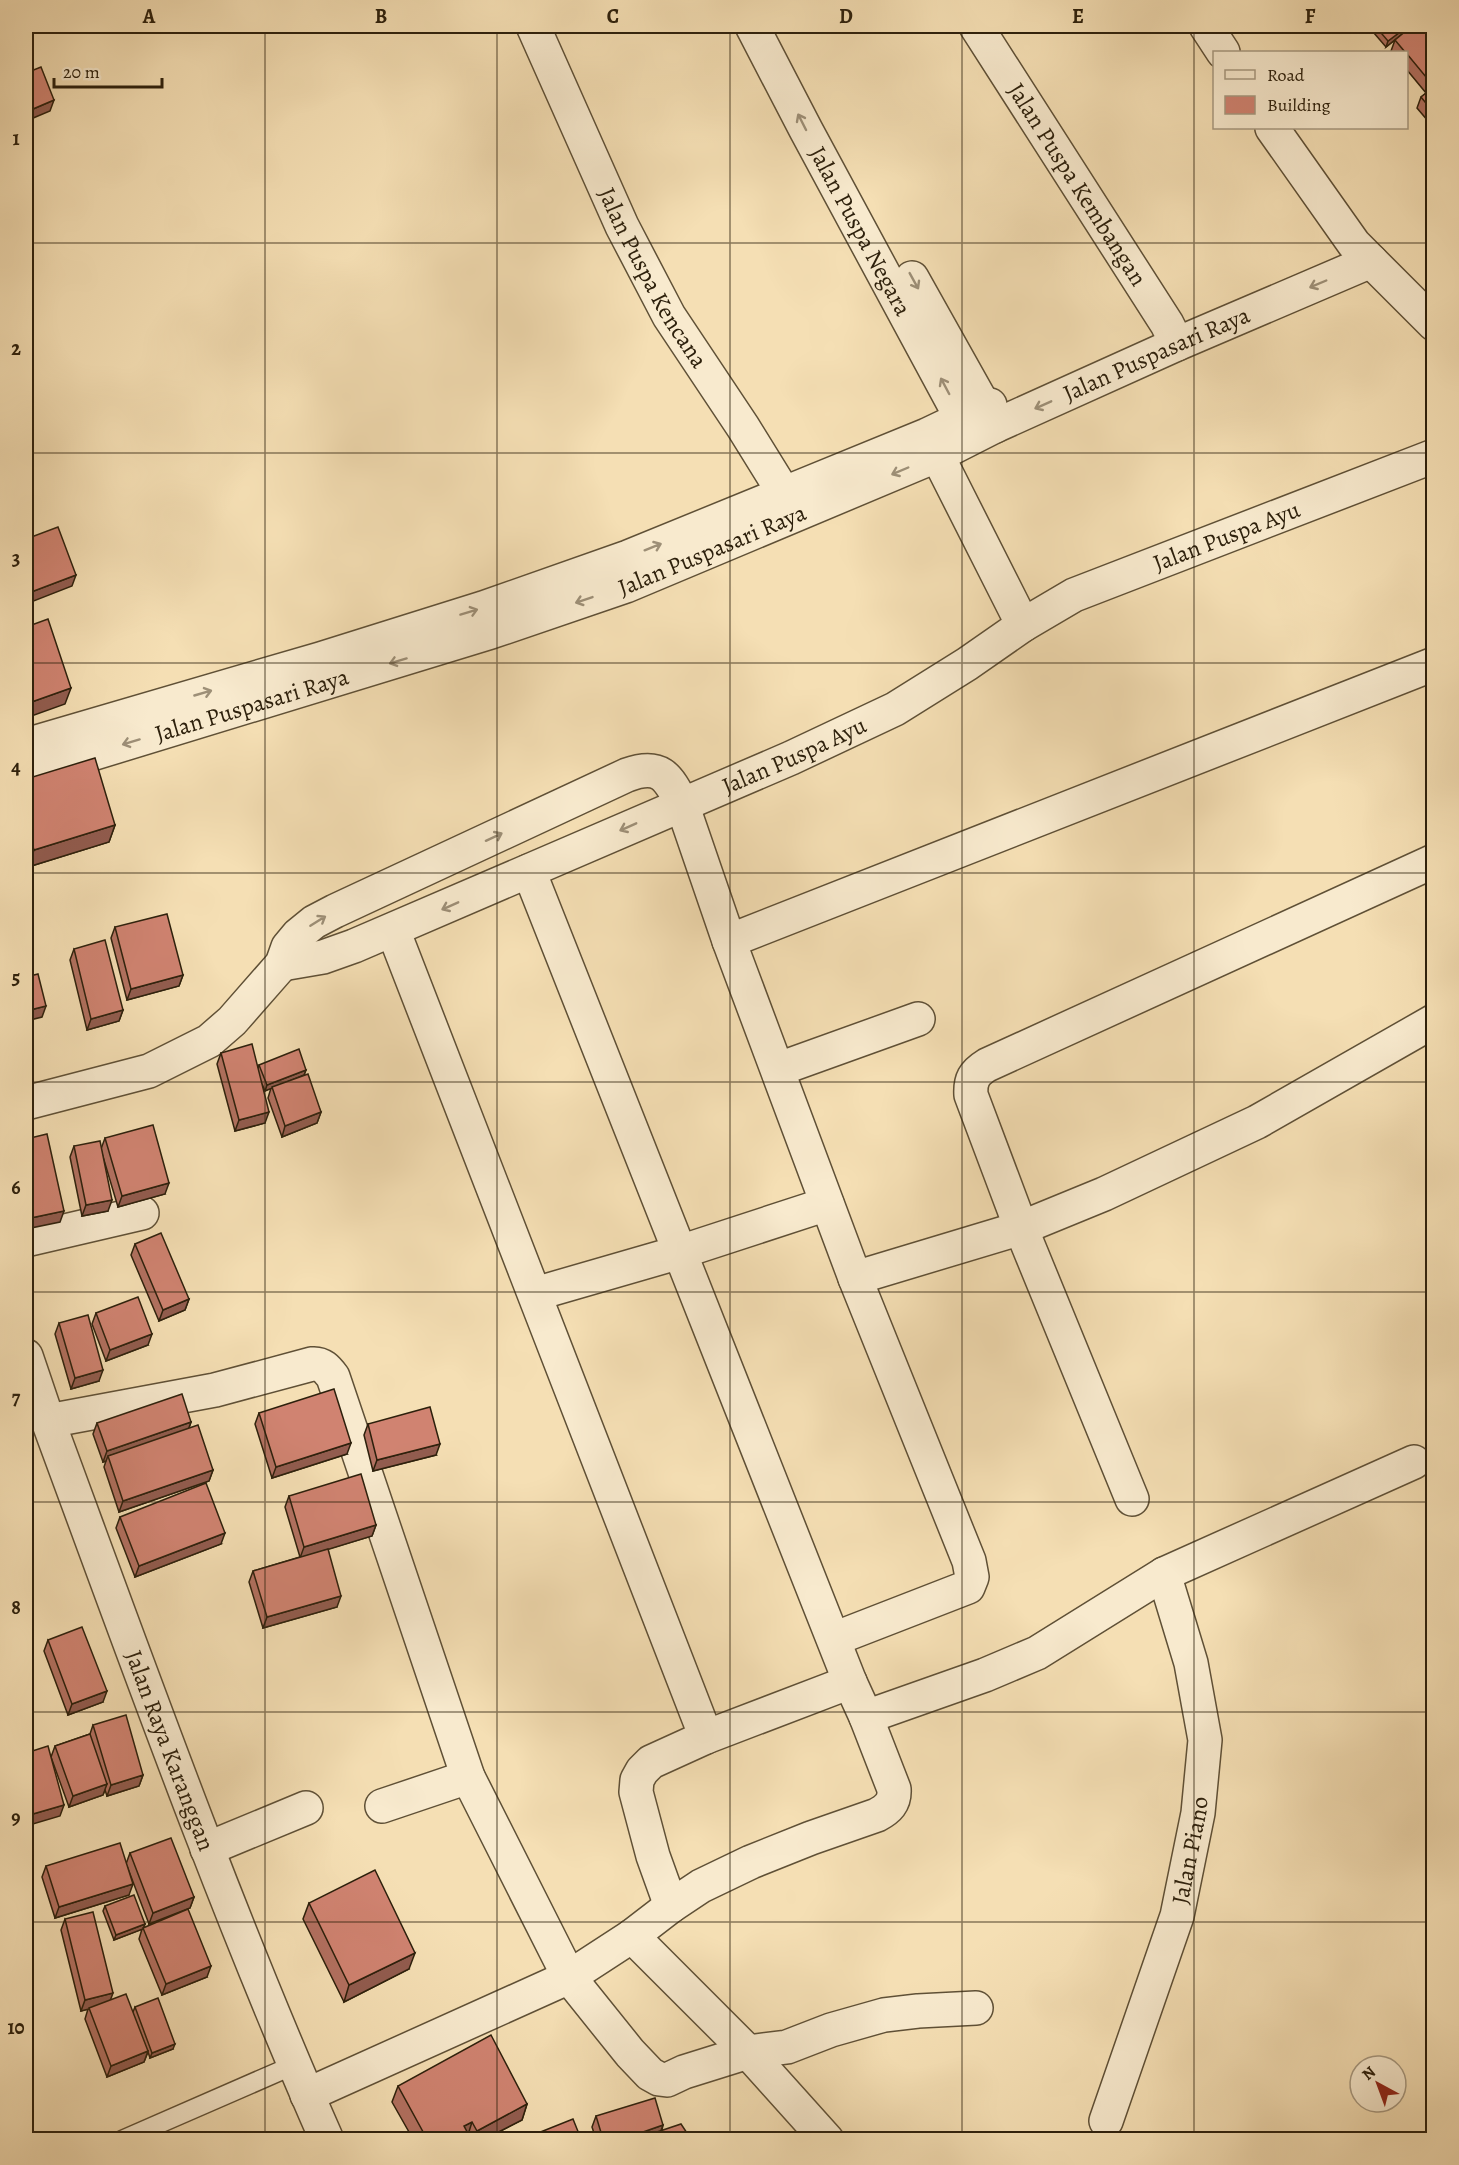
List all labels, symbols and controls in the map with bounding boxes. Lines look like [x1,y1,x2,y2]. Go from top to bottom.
text: A [142,3,156,30]
text: B [375,3,387,30]
text: C [607,3,619,30]
text: D [839,3,853,30]
text: E [1072,3,1084,30]
text: F [1305,3,1316,30]
scale bar [54,51,162,89]
legend [1213,51,1408,129]
text: 20 m [63,60,100,84]
text: Road [1267,63,1305,87]
street label: Jalan Puspa Kembangan [1000,77,1154,292]
text: Building [1267,93,1331,117]
one-way arrow [796,114,808,131]
text: 1 [12,125,20,152]
street label: Jalan Puspa Negara [802,141,920,322]
street label: Jalan Puspa Kencana [591,182,716,375]
one-way arrow [908,272,920,289]
one-way arrow [1309,279,1327,290]
street label: Jalan Puspasari Raya [1058,298,1256,409]
text: 2 [11,335,21,362]
one-way arrow [939,378,951,395]
one-way arrow [1034,400,1052,411]
one-way arrow [892,466,910,478]
street label: Jalan Puspa Ayu [1148,493,1305,579]
street label: Jalan Puspasari Raya [614,496,812,604]
one-way arrow [643,541,662,552]
text: 3 [12,545,20,572]
one-way arrow [575,596,594,607]
one-way arrow [460,606,479,617]
one-way arrow [389,656,408,667]
street label: Jalan Puspasari Raya [151,660,353,750]
one-way arrow [193,687,212,698]
street label: Jalan Puspa Ayu [717,709,871,802]
one-way arrow [122,737,141,748]
text: 4 [11,754,21,781]
one-way arrow [620,822,638,833]
one-way arrow [485,830,503,842]
one-way arrow [441,901,459,912]
one-way arrow [310,914,327,927]
text: 5 [12,964,20,991]
text: 6 [11,1174,21,1201]
text: 7 [12,1384,21,1411]
text: 8 [11,1594,21,1621]
street label: Jalan Raya Karanggan [118,1646,223,1855]
street label: Jalan Piano [1164,1795,1216,1907]
text: 9 [11,1804,21,1831]
text: 10 [7,2014,25,2041]
north arrow [1348,2054,1408,2114]
text: N [1357,2061,1381,2086]

